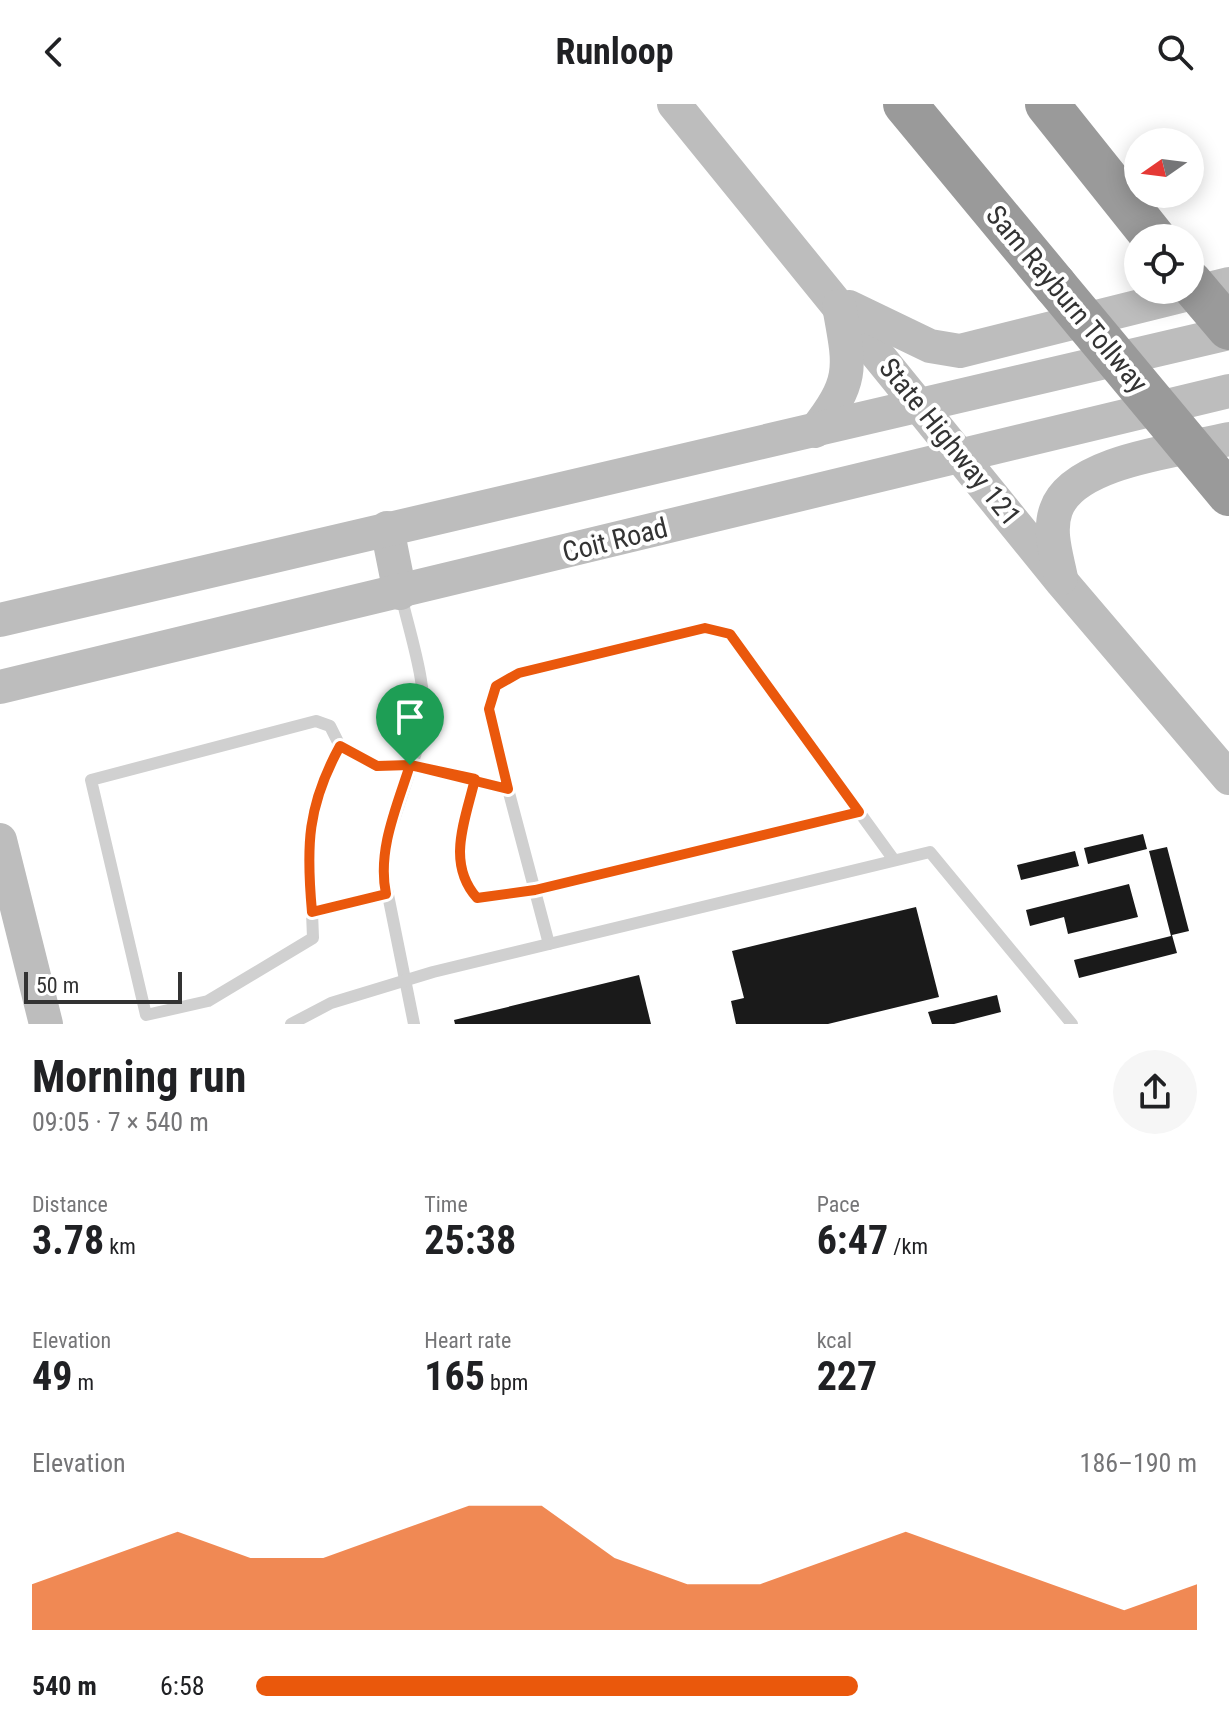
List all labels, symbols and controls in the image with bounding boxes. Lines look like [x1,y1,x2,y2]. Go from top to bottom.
icon: back [32,30,76,74]
icon: search [1153,30,1197,74]
text: Runloop [555,31,674,73]
north arrow [1124,128,1204,208]
map controls [1124,128,1204,304]
street label: Sam Rayburn Tollway [979,199,1155,399]
button: locate [1124,224,1204,304]
street label: State Highway 121 [872,352,1028,532]
street label: Coit Road [559,511,671,569]
pin [376,683,444,765]
icon: arrive [388,695,432,739]
scale bar [24,968,182,1004]
text: 50 m [36,973,79,998]
button: share [1113,1050,1197,1134]
text: Morning run [32,1051,246,1103]
text: 09:05 · 7 × 540 m [32,1107,209,1137]
text: Distance [32,1192,108,1217]
text: Time [424,1192,468,1217]
text: Pace [817,1192,860,1217]
text: 3.78 [32,1217,104,1264]
text: 25:38 [424,1217,516,1264]
text: 6:47 [817,1217,888,1264]
text: km [104,1234,136,1259]
text: /km [888,1234,928,1259]
text: Elevation [32,1328,111,1353]
text: Heart rate [424,1328,511,1353]
text: kcal [817,1328,852,1353]
text: 49 [32,1353,72,1400]
text: 165 [424,1353,485,1400]
text: 227 [817,1353,877,1400]
text: m [72,1370,94,1395]
text: bpm [485,1370,528,1395]
text: Elevation [32,1448,126,1478]
text: 186–190 m [1080,1448,1197,1478]
text: 540 m [32,1671,97,1701]
text: 6:58 [160,1671,205,1701]

